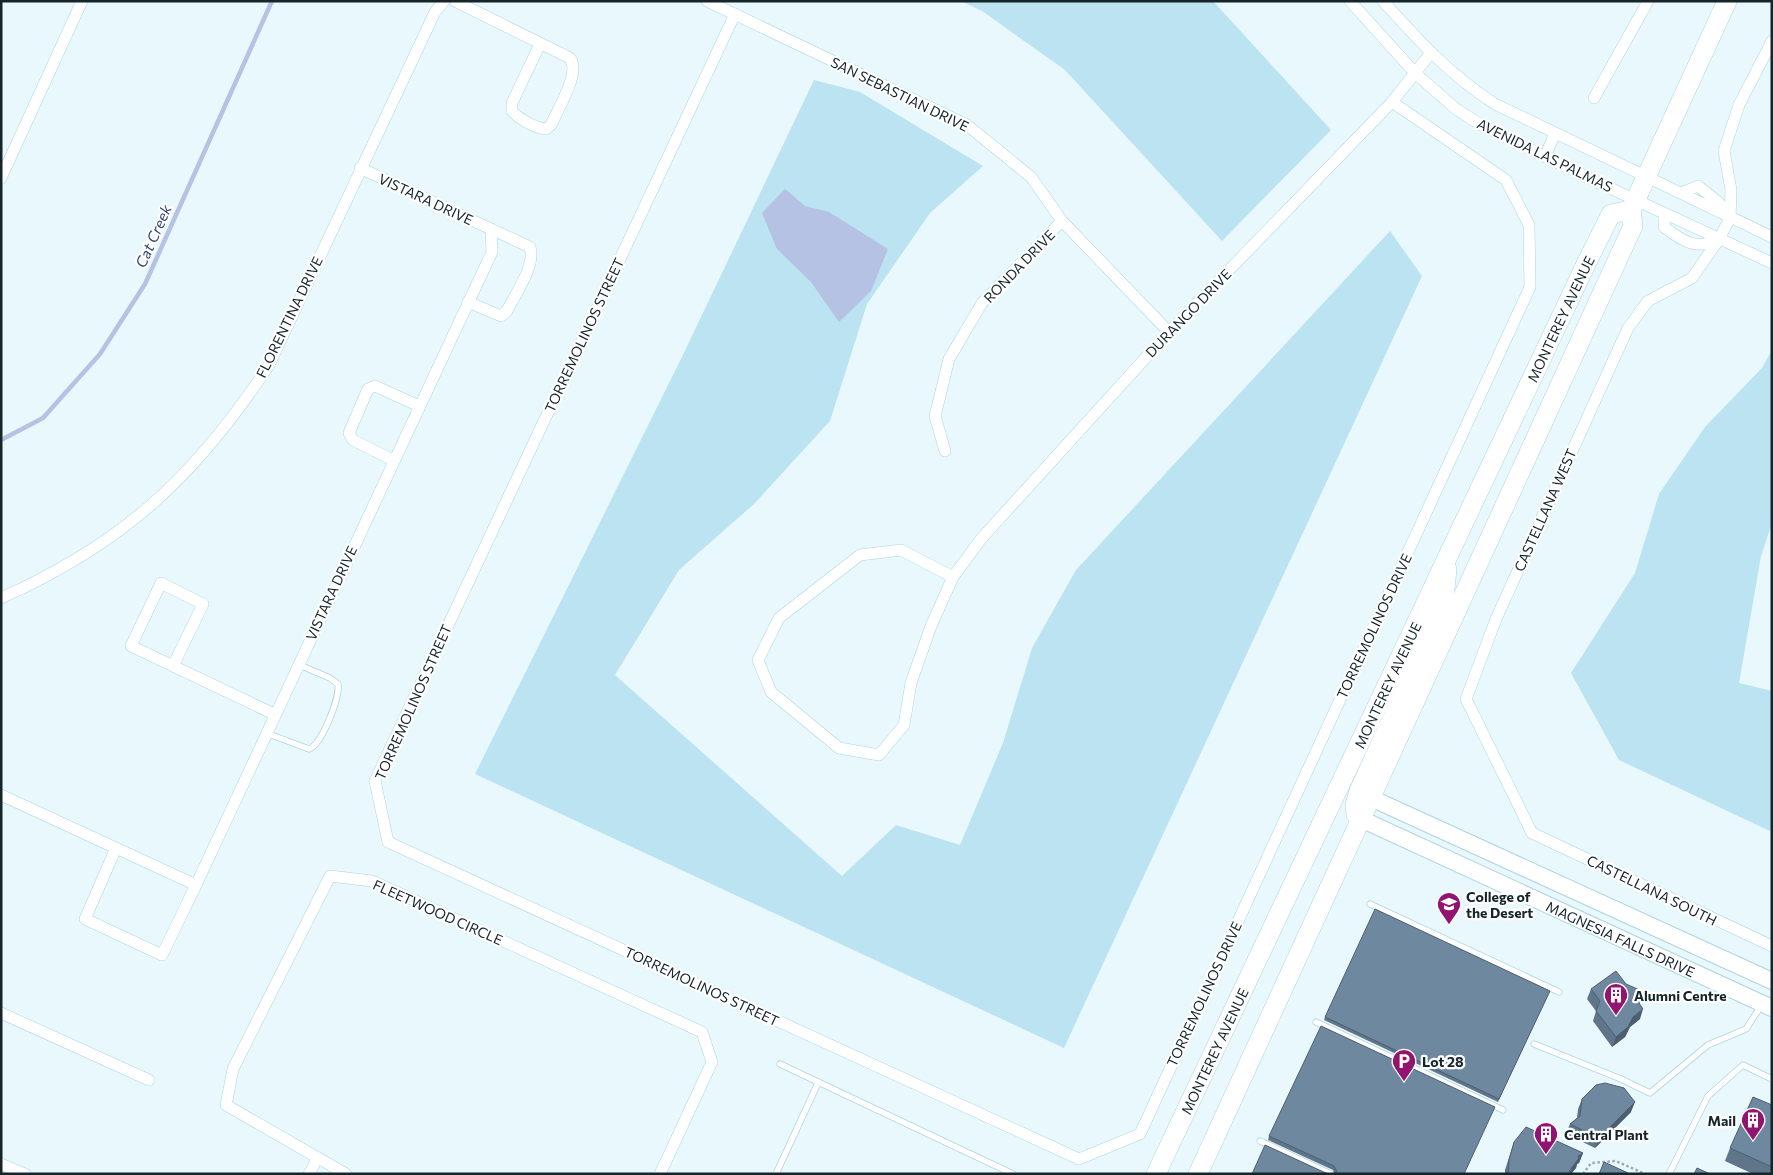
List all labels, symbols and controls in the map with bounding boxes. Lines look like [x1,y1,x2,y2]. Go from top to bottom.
street label: SAN SEBASTIAN DRIVE [828,53,972,135]
street label: AVENIDA LAS PALMAS [1474,115,1616,195]
street label: VISTARA DRIVE [376,170,476,228]
water label: Cat Creek [131,201,175,270]
street label: RONDA DRIVE [980,226,1058,306]
street label: MONTEREY AVENUE [1523,253,1597,385]
street label: FLORENTINA DRIVE [252,254,326,380]
street label: TORREMOLINOS STREET [541,255,627,415]
street label: DURANGO DRIVE [1142,265,1234,361]
street label: CASTELLANA WEST [1510,446,1580,574]
street label: VISTARA DRIVE [302,543,360,643]
street label: TORREMOLINOS DRIVE [1333,551,1415,701]
street label: MONTEREY AVENUE [1350,619,1424,751]
street label: TORREMOLINOS STREET [371,622,455,782]
street label: CASTELLANA SOUTH [1584,851,1720,929]
street label: FLEETWOOD CIRCLE [371,876,505,948]
place label: College of the Desert [1466,888,1533,921]
school or university icon: College of the Desert [1436,891,1462,925]
street label: MAGNESIA FALLS DRIVE [1544,897,1698,980]
street label: TORREMOLINOS DRIVE [1163,919,1245,1069]
street label: TORREMOLINOS STREET [622,943,782,1029]
building icon: Alumni Centre [1603,982,1629,1016]
street label: MONTEREY AVENUE [1177,985,1251,1117]
place label: Alumni Centre [1634,987,1727,1004]
parking icon: Lot 28 [1391,1048,1417,1082]
place label: Lot 28 [1422,1053,1464,1070]
building icon: Mail [1740,1107,1766,1141]
place label: Mail [1708,1112,1736,1129]
building icon: Central Plant [1533,1121,1559,1155]
place label: Central Plant [1564,1126,1649,1143]

